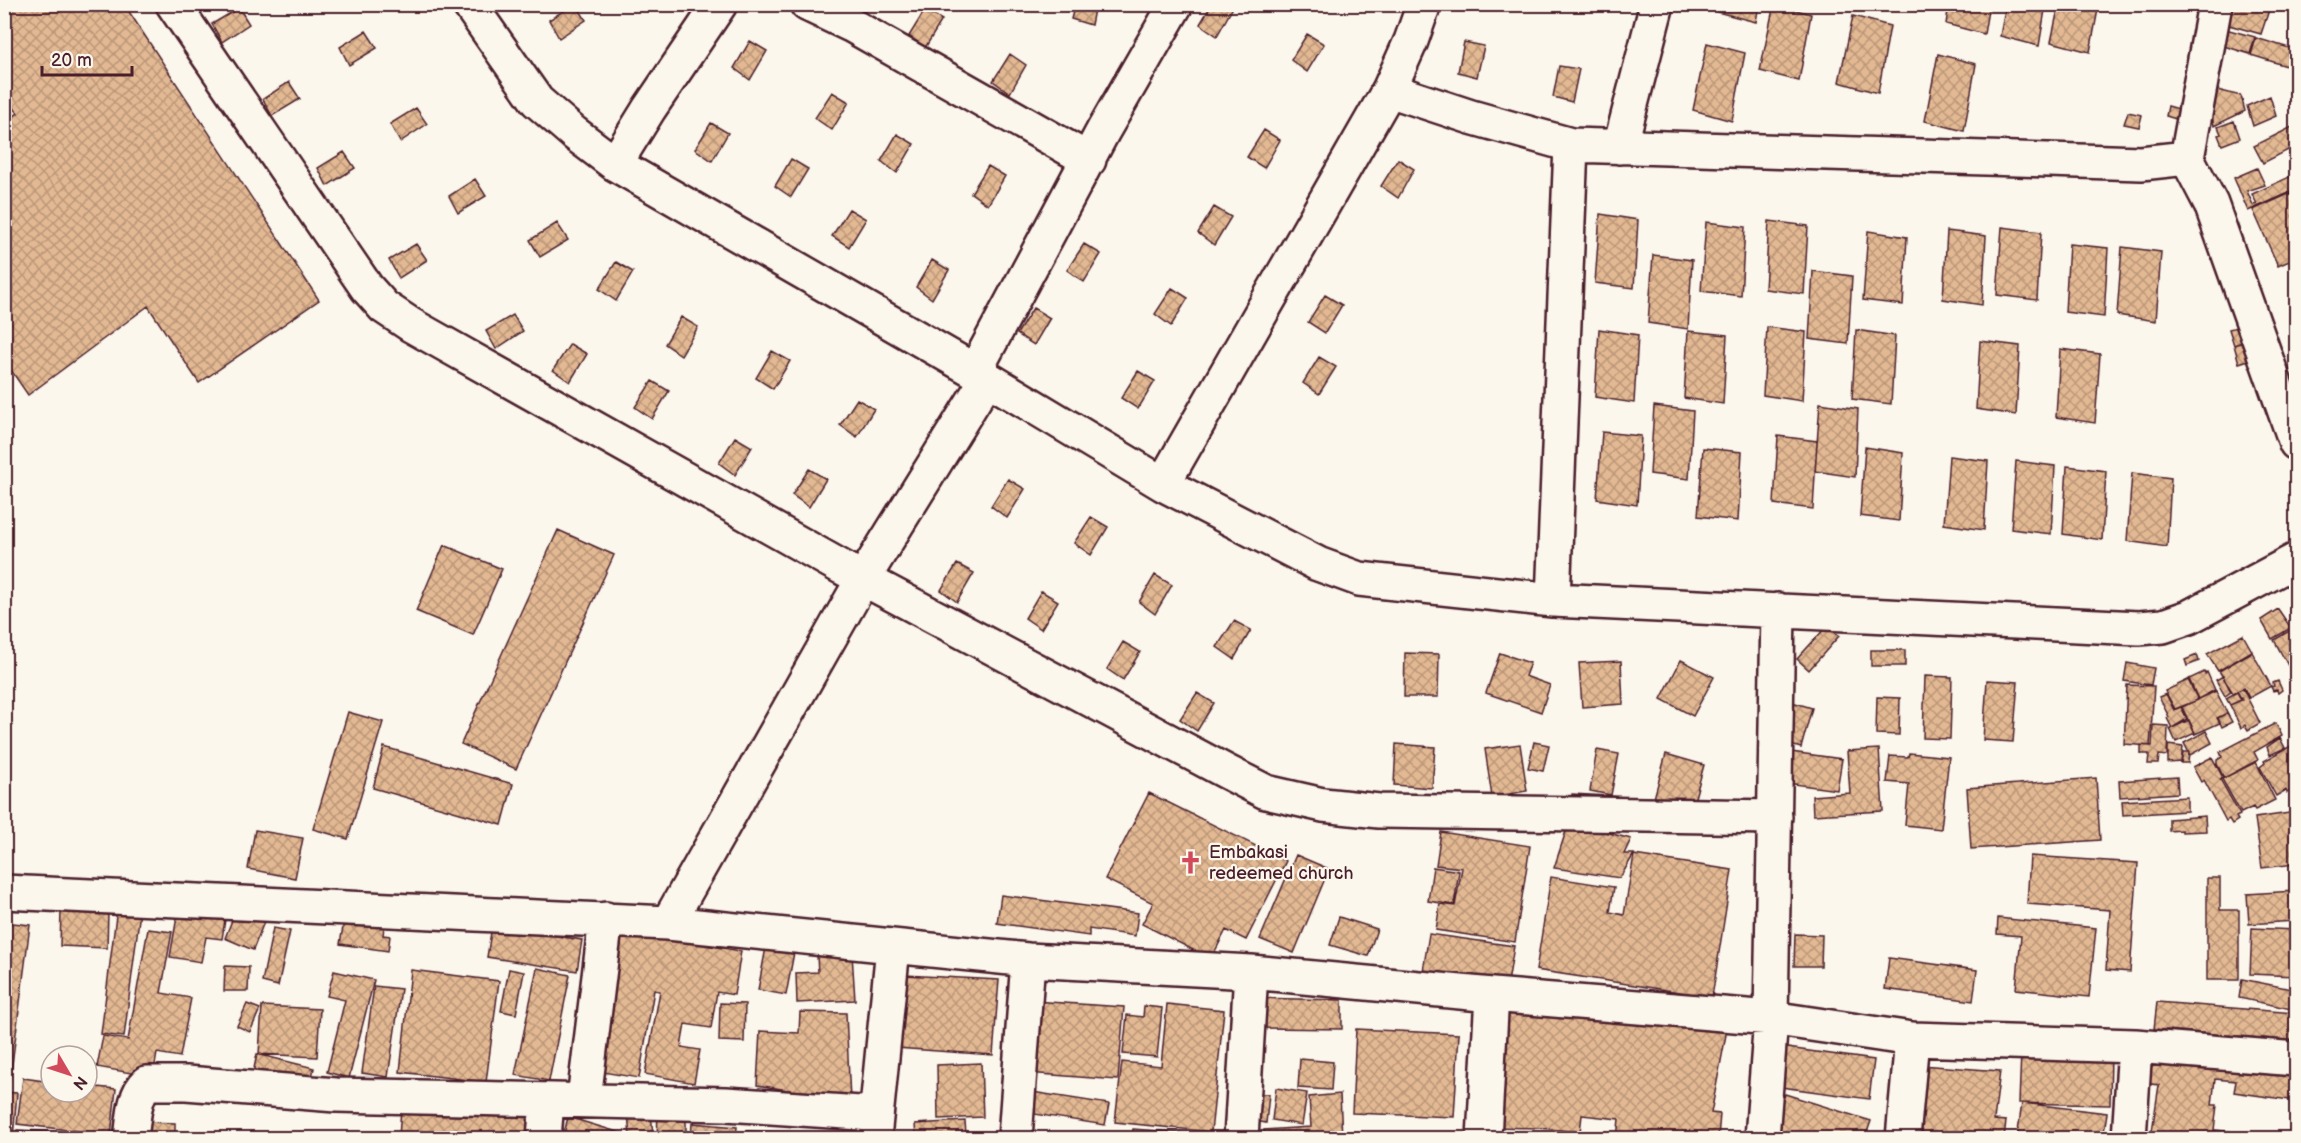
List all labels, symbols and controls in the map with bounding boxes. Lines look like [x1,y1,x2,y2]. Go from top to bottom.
scale bar [42,39,132,77]
text: 20 m [51,50,92,71]
place label: Embakasi redeemed church [1209,842,1353,884]
church icon: Embakasi redeemed church [1178,849,1204,875]
north arrow [39,1044,99,1104]
text: N [68,1072,91,1093]

